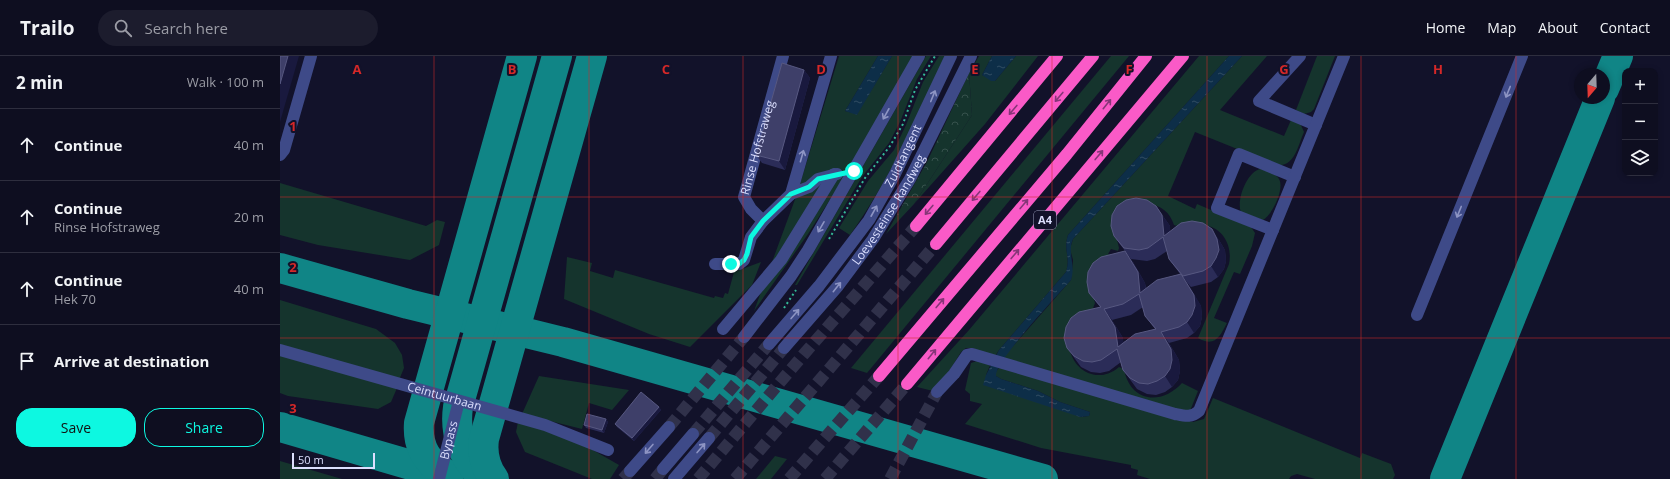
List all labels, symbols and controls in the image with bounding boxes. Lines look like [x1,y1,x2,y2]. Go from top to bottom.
search box [98,10,378,46]
text: Trailo [20,15,74,41]
icon: search [112,17,134,39]
text: Search here [144,18,228,38]
text: Home [1426,18,1465,37]
text: Map [1487,18,1516,37]
text: About [1538,18,1578,37]
text: Contact [1600,18,1650,37]
text: A [353,60,362,78]
text: B [508,60,517,78]
text: C [662,60,670,78]
text: D [816,60,826,78]
text: E [971,60,979,78]
text: F [1125,60,1133,78]
text: G [1279,60,1289,78]
text: H [1433,60,1443,78]
north arrow [1574,68,1610,104]
map controls [1622,68,1658,176]
button: + [1622,68,1658,104]
text: 2 min [16,71,63,94]
text: Walk · 100 m [187,73,264,91]
one-way arrow [1503,86,1511,98]
one-way arrow [929,90,937,102]
one-way arrow [1055,91,1064,102]
street label: Rinse Hofstraweg [736,98,778,197]
one-way arrow [1103,99,1112,110]
button: − [1622,104,1658,140]
one-way arrow [1008,105,1017,115]
one-way arrow [882,108,889,120]
text: 1 [289,117,297,135]
street label: Zuidtangent [880,122,925,190]
icon: ahead [16,134,38,156]
text: Continue [54,135,122,155]
text: 40 m [234,136,264,154]
button: layers [1622,140,1658,176]
one-way arrow [1095,149,1104,160]
one-way arrow [799,150,806,163]
street label: Loevesteinse Randweg [848,151,929,268]
route start [845,162,863,180]
one-way arrow [971,191,980,202]
text: Continue [54,198,122,218]
one-way arrow [1020,199,1029,210]
one-way arrow [925,204,934,215]
one-way arrow [870,205,878,217]
icon: ahead [16,206,38,228]
one-way arrow [1454,206,1462,218]
text: 20 m [234,208,264,226]
road number: A4 [1034,211,1056,229]
text: Rinse Hofstraweg [54,218,160,236]
one-way arrow [817,221,825,233]
one-way arrow [1011,249,1020,259]
route end [722,255,740,273]
text: 2 [289,258,297,276]
text: Continue [54,270,122,290]
icon: ahead [16,278,38,300]
text: 40 m [234,280,264,298]
one-way arrow [832,281,841,292]
text: Hek 70 [54,290,96,308]
one-way arrow [936,298,945,309]
one-way arrow [790,309,799,320]
one-way arrow [927,348,936,359]
icon: arrive [16,350,38,372]
text: Arrive at destination [54,351,209,371]
street label: Ceintuurbaan [405,377,484,415]
text: 3 [289,399,297,417]
button: Save [16,408,136,447]
button: Share [144,408,264,447]
street label: Bypass [435,419,462,461]
one-way arrow [696,442,705,453]
one-way arrow [645,444,654,454]
scale bar [292,451,375,470]
text: 50 m [298,452,324,467]

